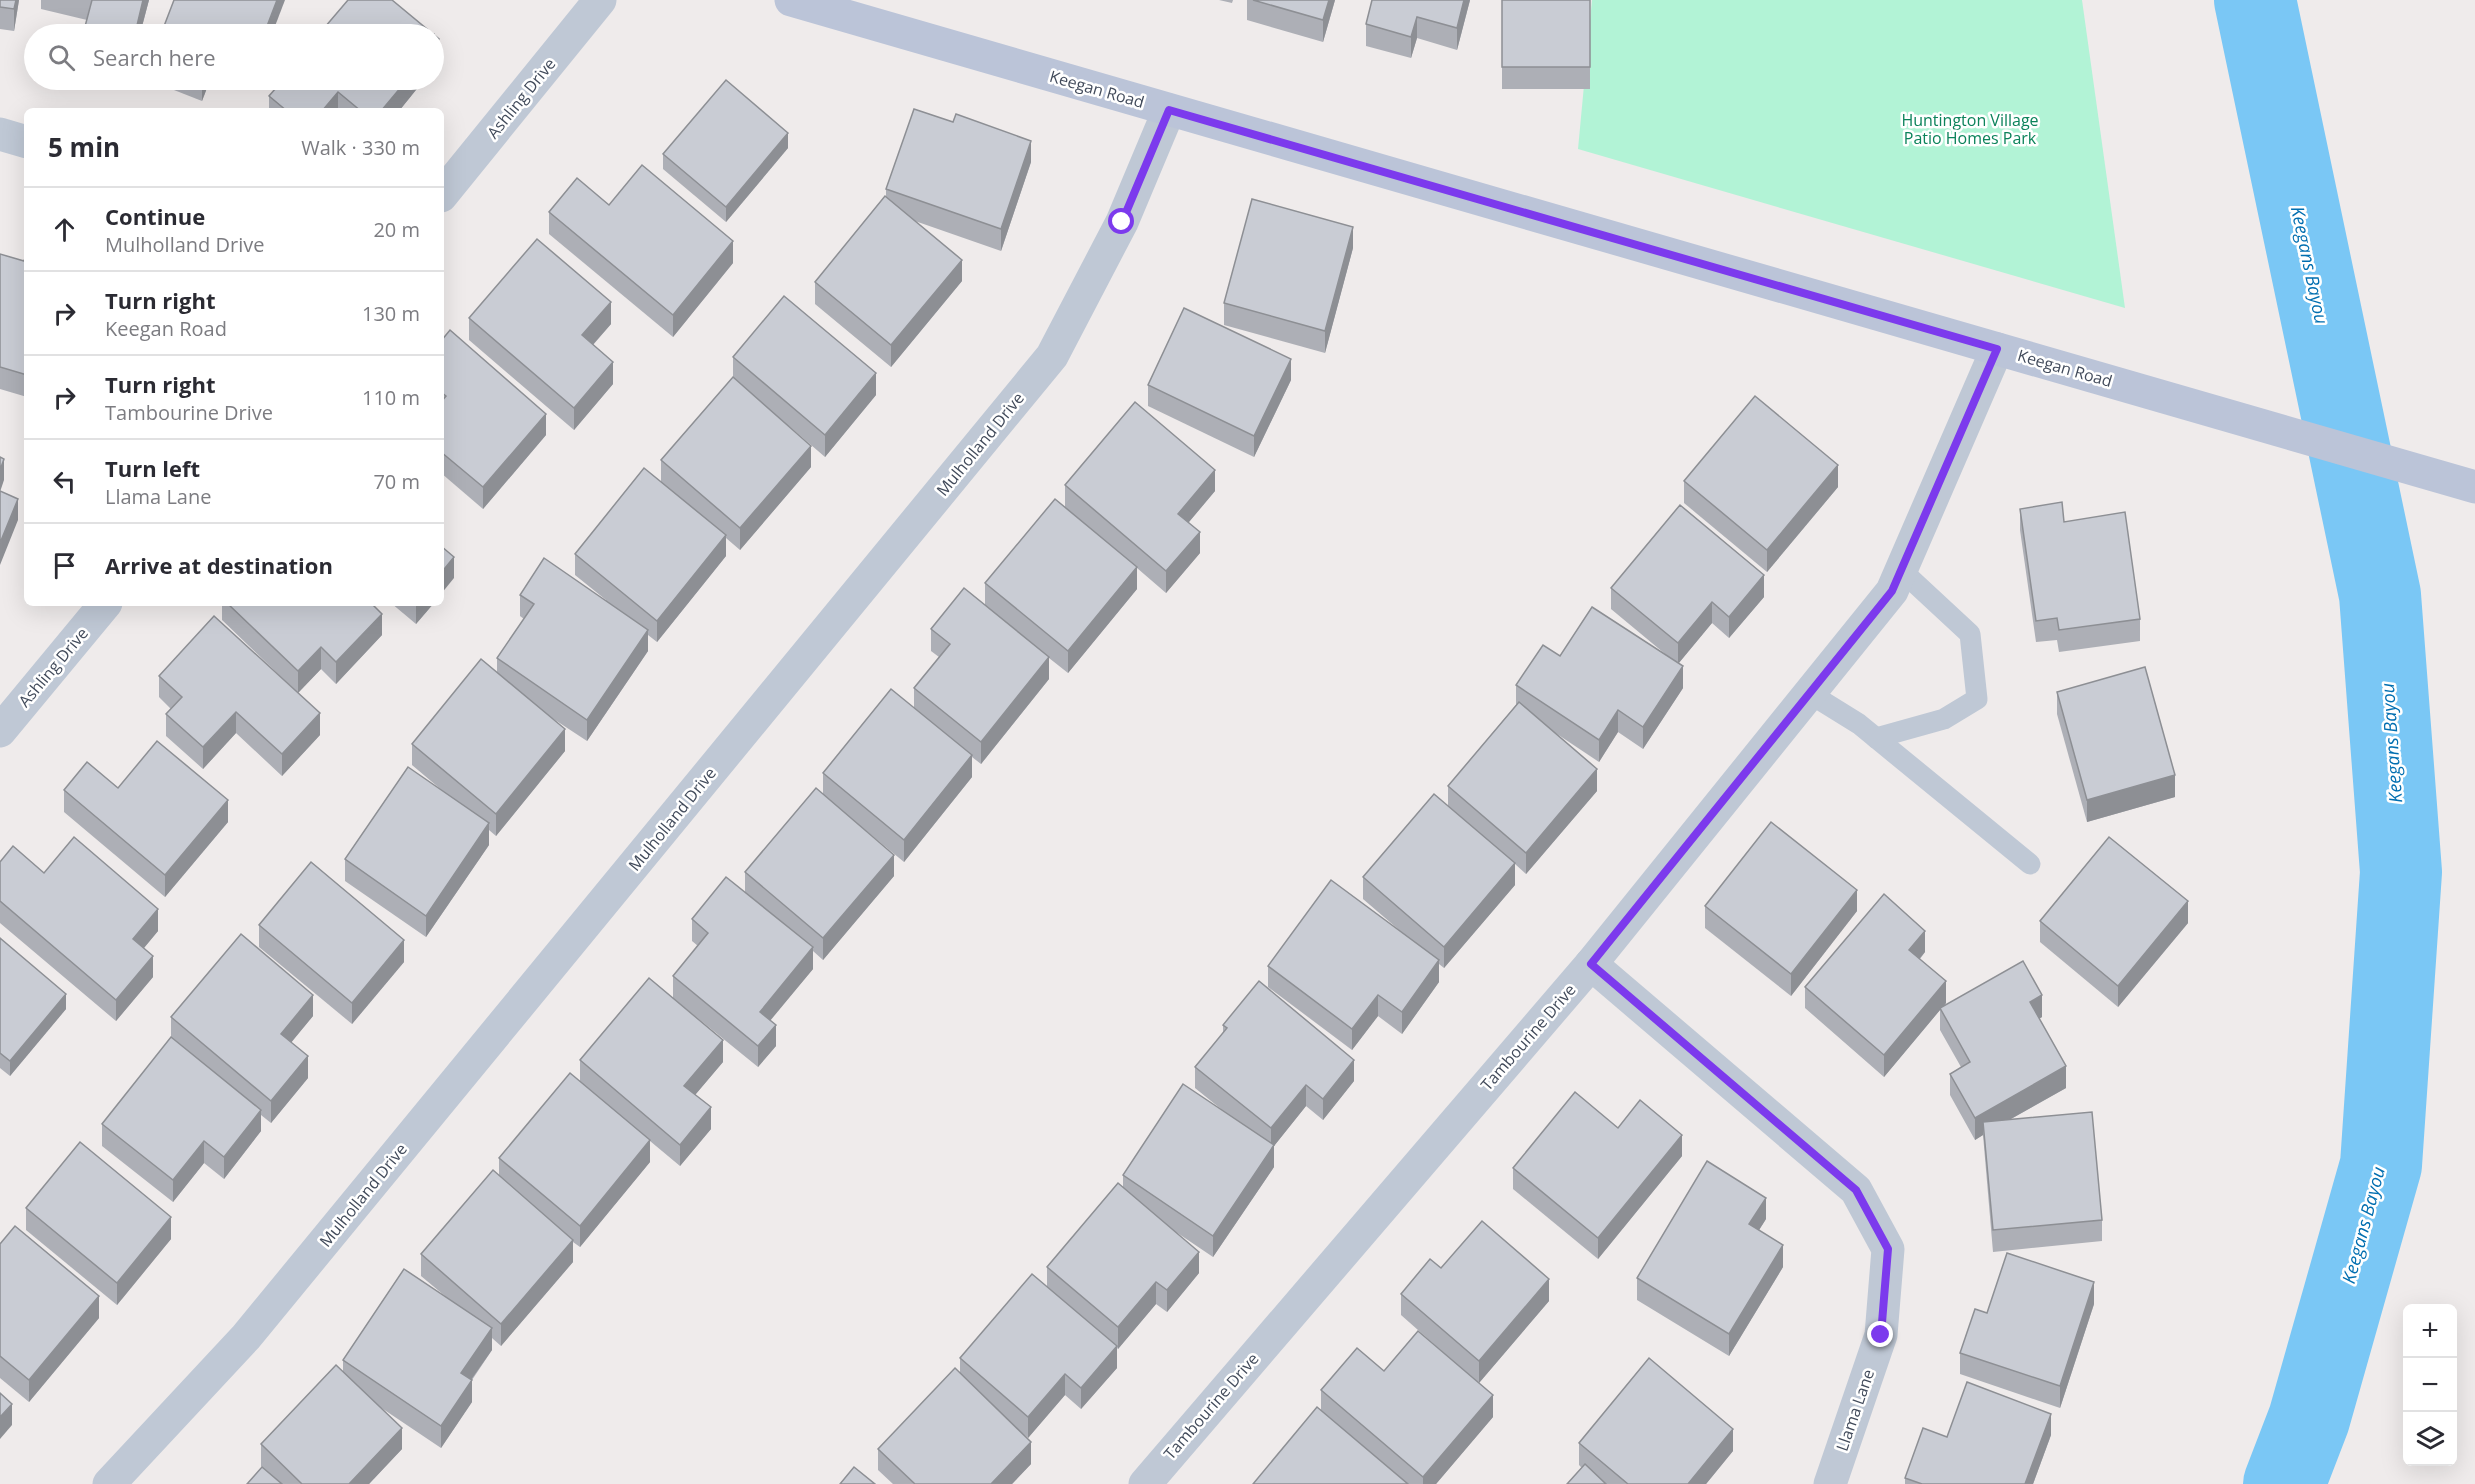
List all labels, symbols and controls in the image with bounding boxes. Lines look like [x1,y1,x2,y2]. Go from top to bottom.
search box [24,24,444,90]
icon: search [45,41,78,74]
text: Search here [93,42,216,72]
street label: Ashling Drive [482,53,560,143]
street label: Keegan Road [1047,65,1147,113]
park label: Huntington Village Patio Homes Park [1901,109,2039,149]
text: 5 min [48,129,120,165]
text: Walk · 330 m [301,134,420,161]
text: Continue [105,201,205,231]
water label: Keegans Bayou [2286,204,2334,326]
route start [1108,208,1134,234]
icon: ahead [48,213,81,246]
text: 20 m [373,216,420,243]
text: Mulholland Drive [105,231,264,258]
text: Turn right [105,285,216,315]
icon: right [48,297,81,330]
text: 130 m [362,300,420,327]
text: Keegan Road [105,315,227,342]
street label: Keegan Road [2015,344,2115,392]
text: Turn right [105,369,216,399]
icon: right [48,381,81,414]
text: 110 m [362,384,420,411]
street label: Mulholland Drive [931,387,1029,500]
text: Tambourine Drive [105,399,273,426]
text: Turn left [105,453,200,483]
icon: left [48,465,81,498]
text: 70 m [373,468,420,495]
text: Llama Lane [105,483,211,510]
icon: arrive [48,549,81,582]
text: Arrive at destination [105,550,333,580]
street label: Ashling Drive [13,623,93,711]
water label: Keegans Bayou [2375,682,2407,804]
street label: Mulholland Drive [623,762,721,875]
street label: Tambourine Drive [1476,979,1580,1095]
street label: Mulholland Drive [314,1138,412,1251]
water label: Keegans Bayou [2336,1164,2390,1286]
map controls [2403,1304,2457,1466]
button: + [2403,1304,2457,1358]
route end [1867,1321,1893,1347]
street label: Tambourine Drive [1159,1348,1263,1464]
button: − [2403,1358,2457,1412]
street label: Llama Lane [1831,1366,1879,1454]
button: layers [2403,1412,2457,1466]

